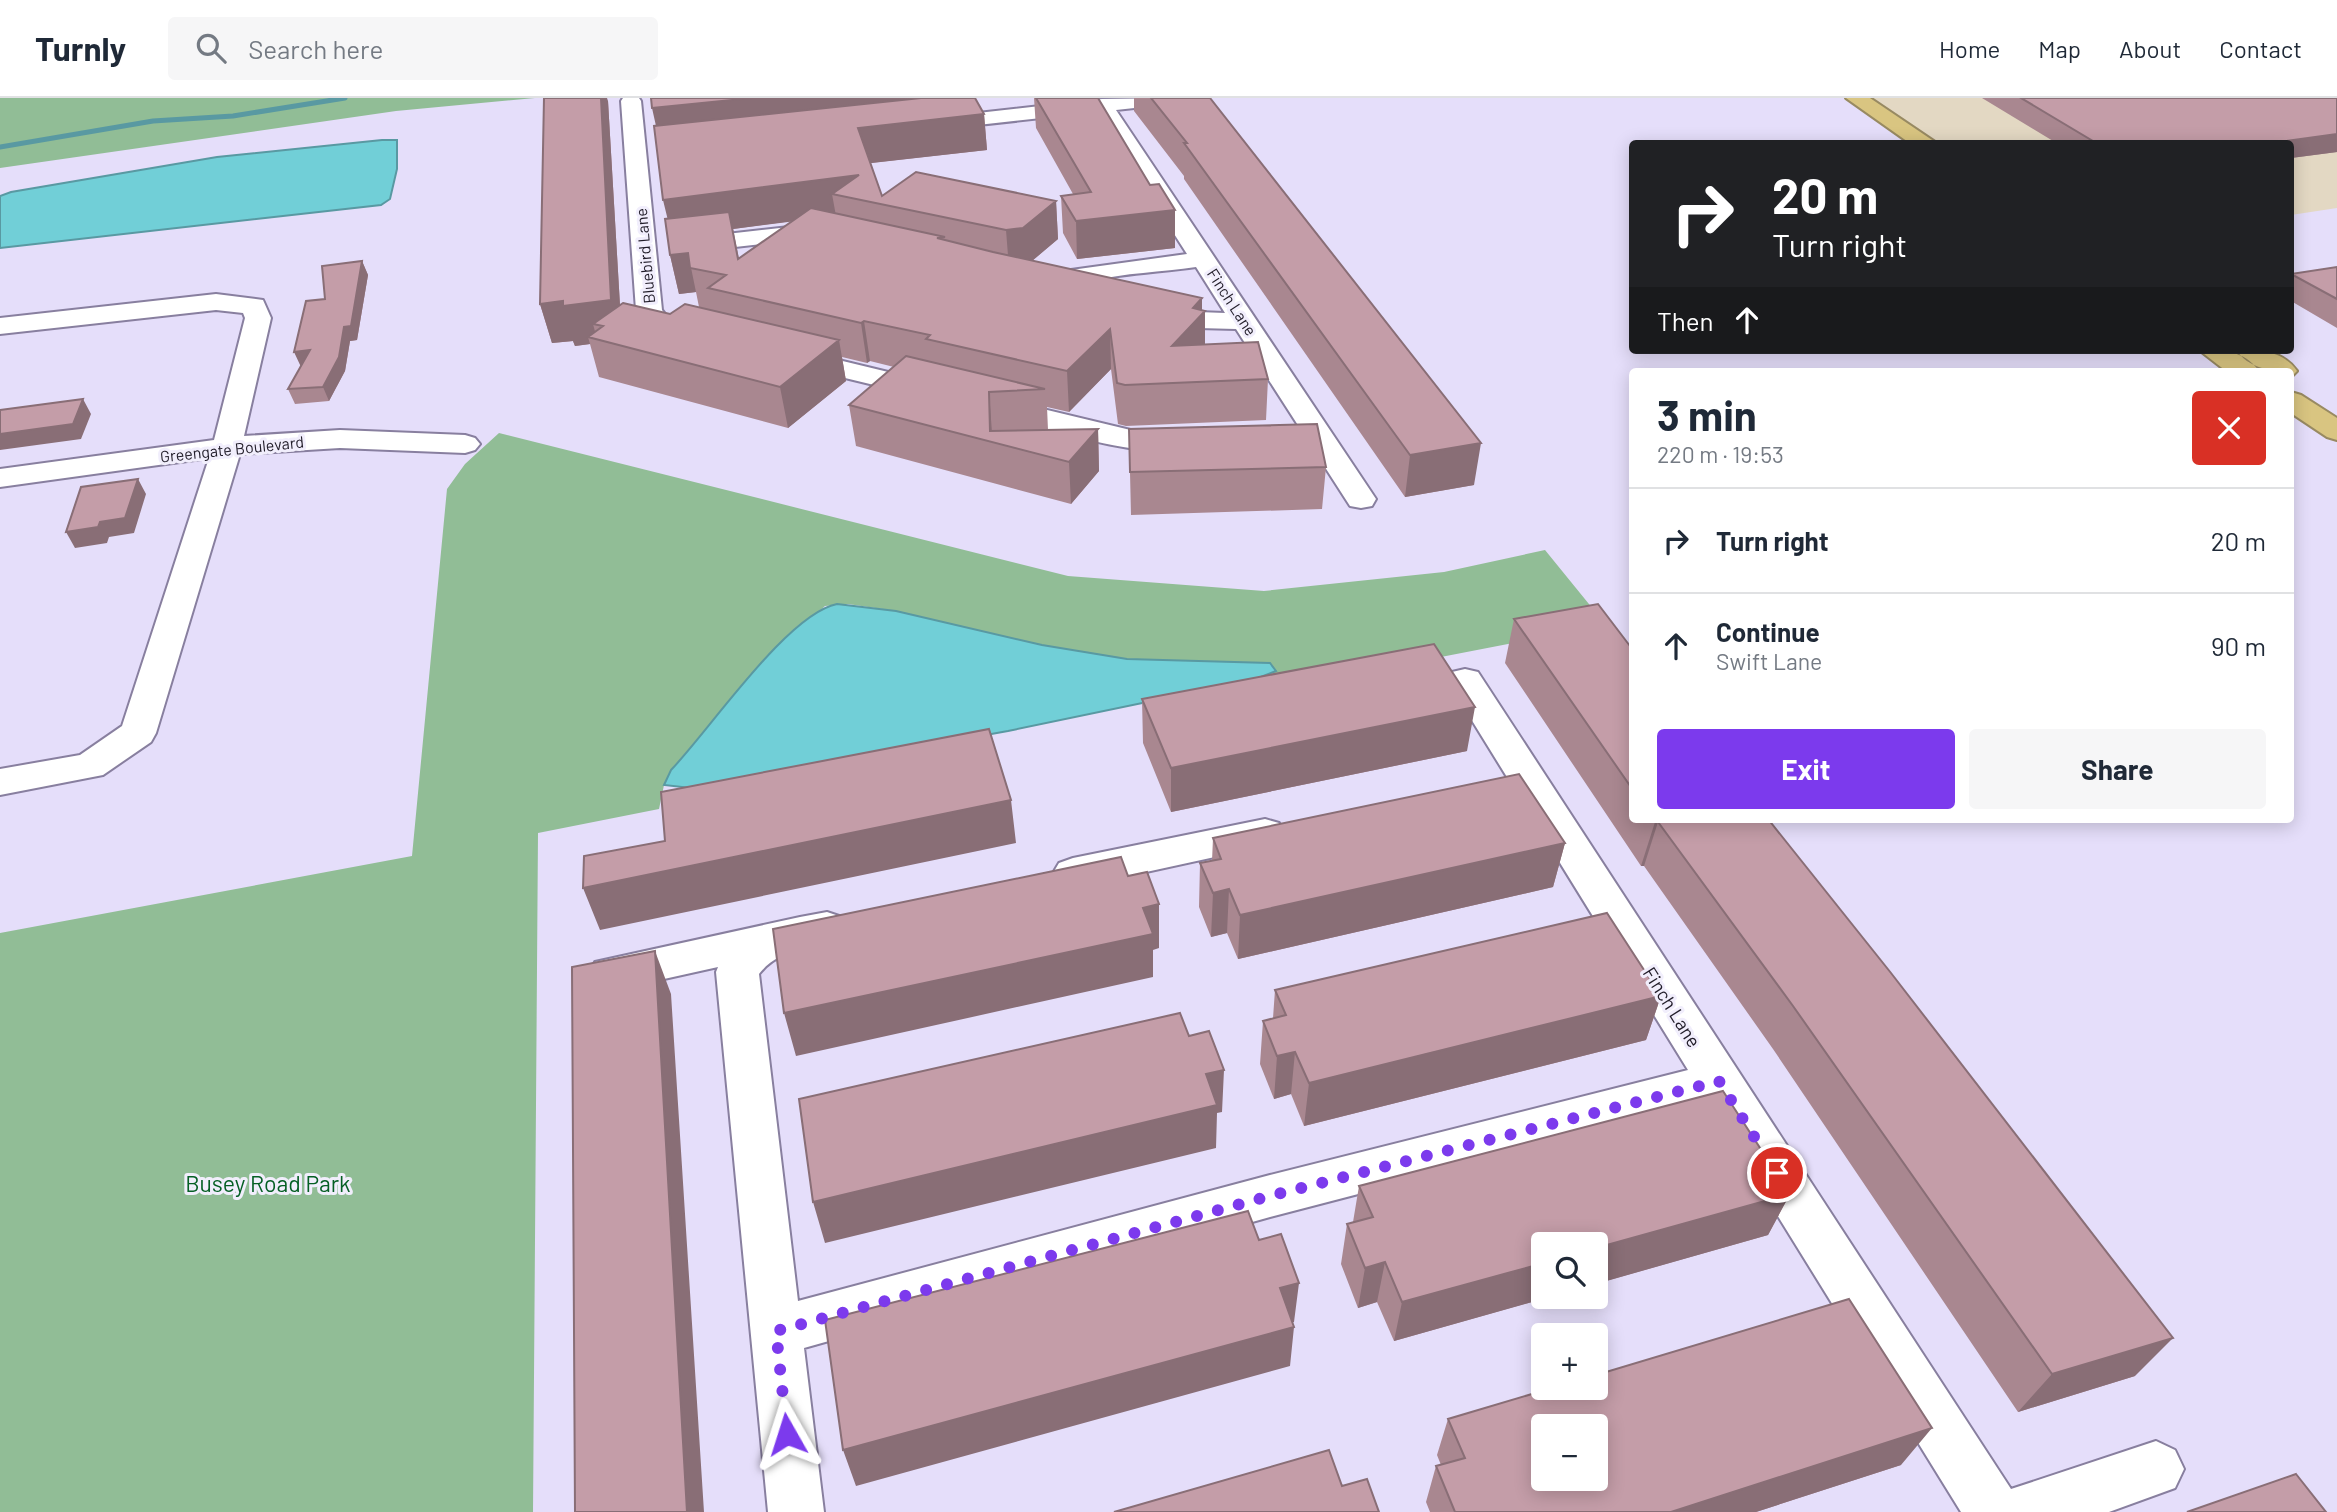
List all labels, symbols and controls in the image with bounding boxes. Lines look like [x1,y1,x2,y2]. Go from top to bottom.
search box [168,17,658,80]
text: Turnly [35,28,126,68]
icon: search [192,29,230,67]
text: Search here [248,33,383,64]
text: Home [1939,34,2000,63]
text: Map [2038,34,2081,63]
text: About [2119,34,2181,63]
text: Contact [2219,34,2302,63]
text: 20 m [1772,165,1878,224]
icon: right [1657,168,1748,259]
street label: Bluebird Lane [631,208,658,305]
text: Turn right [1772,225,1907,263]
street label: Finch Lane [1204,265,1261,339]
icon: ahead [1728,301,1766,339]
text: Then [1657,305,1714,336]
text: 3 min [1657,389,1757,439]
button: close [2192,391,2266,465]
street label: Greengate Boulevard [159,431,305,466]
text: 220 m · 19:53 [1657,440,1784,468]
icon: right [1657,522,1695,560]
text: Turn right [1716,525,1829,556]
text: 20 m [2211,525,2266,556]
text: Continue [1716,616,1820,647]
icon: ahead [1657,627,1695,665]
text: 90 m [2211,630,2266,661]
text: Swift Lane [1716,647,1822,675]
button: Exit [1657,729,1955,809]
button: Share [1969,729,2266,809]
street label: Finch Lane [1639,962,1706,1051]
pin [1747,1143,1807,1203]
icon: arrive [1758,1154,1796,1192]
park label: Busey Road Park [185,1169,351,1197]
map controls [1531,1232,1608,1491]
button: search [1531,1232,1608,1309]
button: + [1531,1323,1608,1400]
position arrow [750,1397,824,1471]
button: − [1531,1414,1608,1491]

